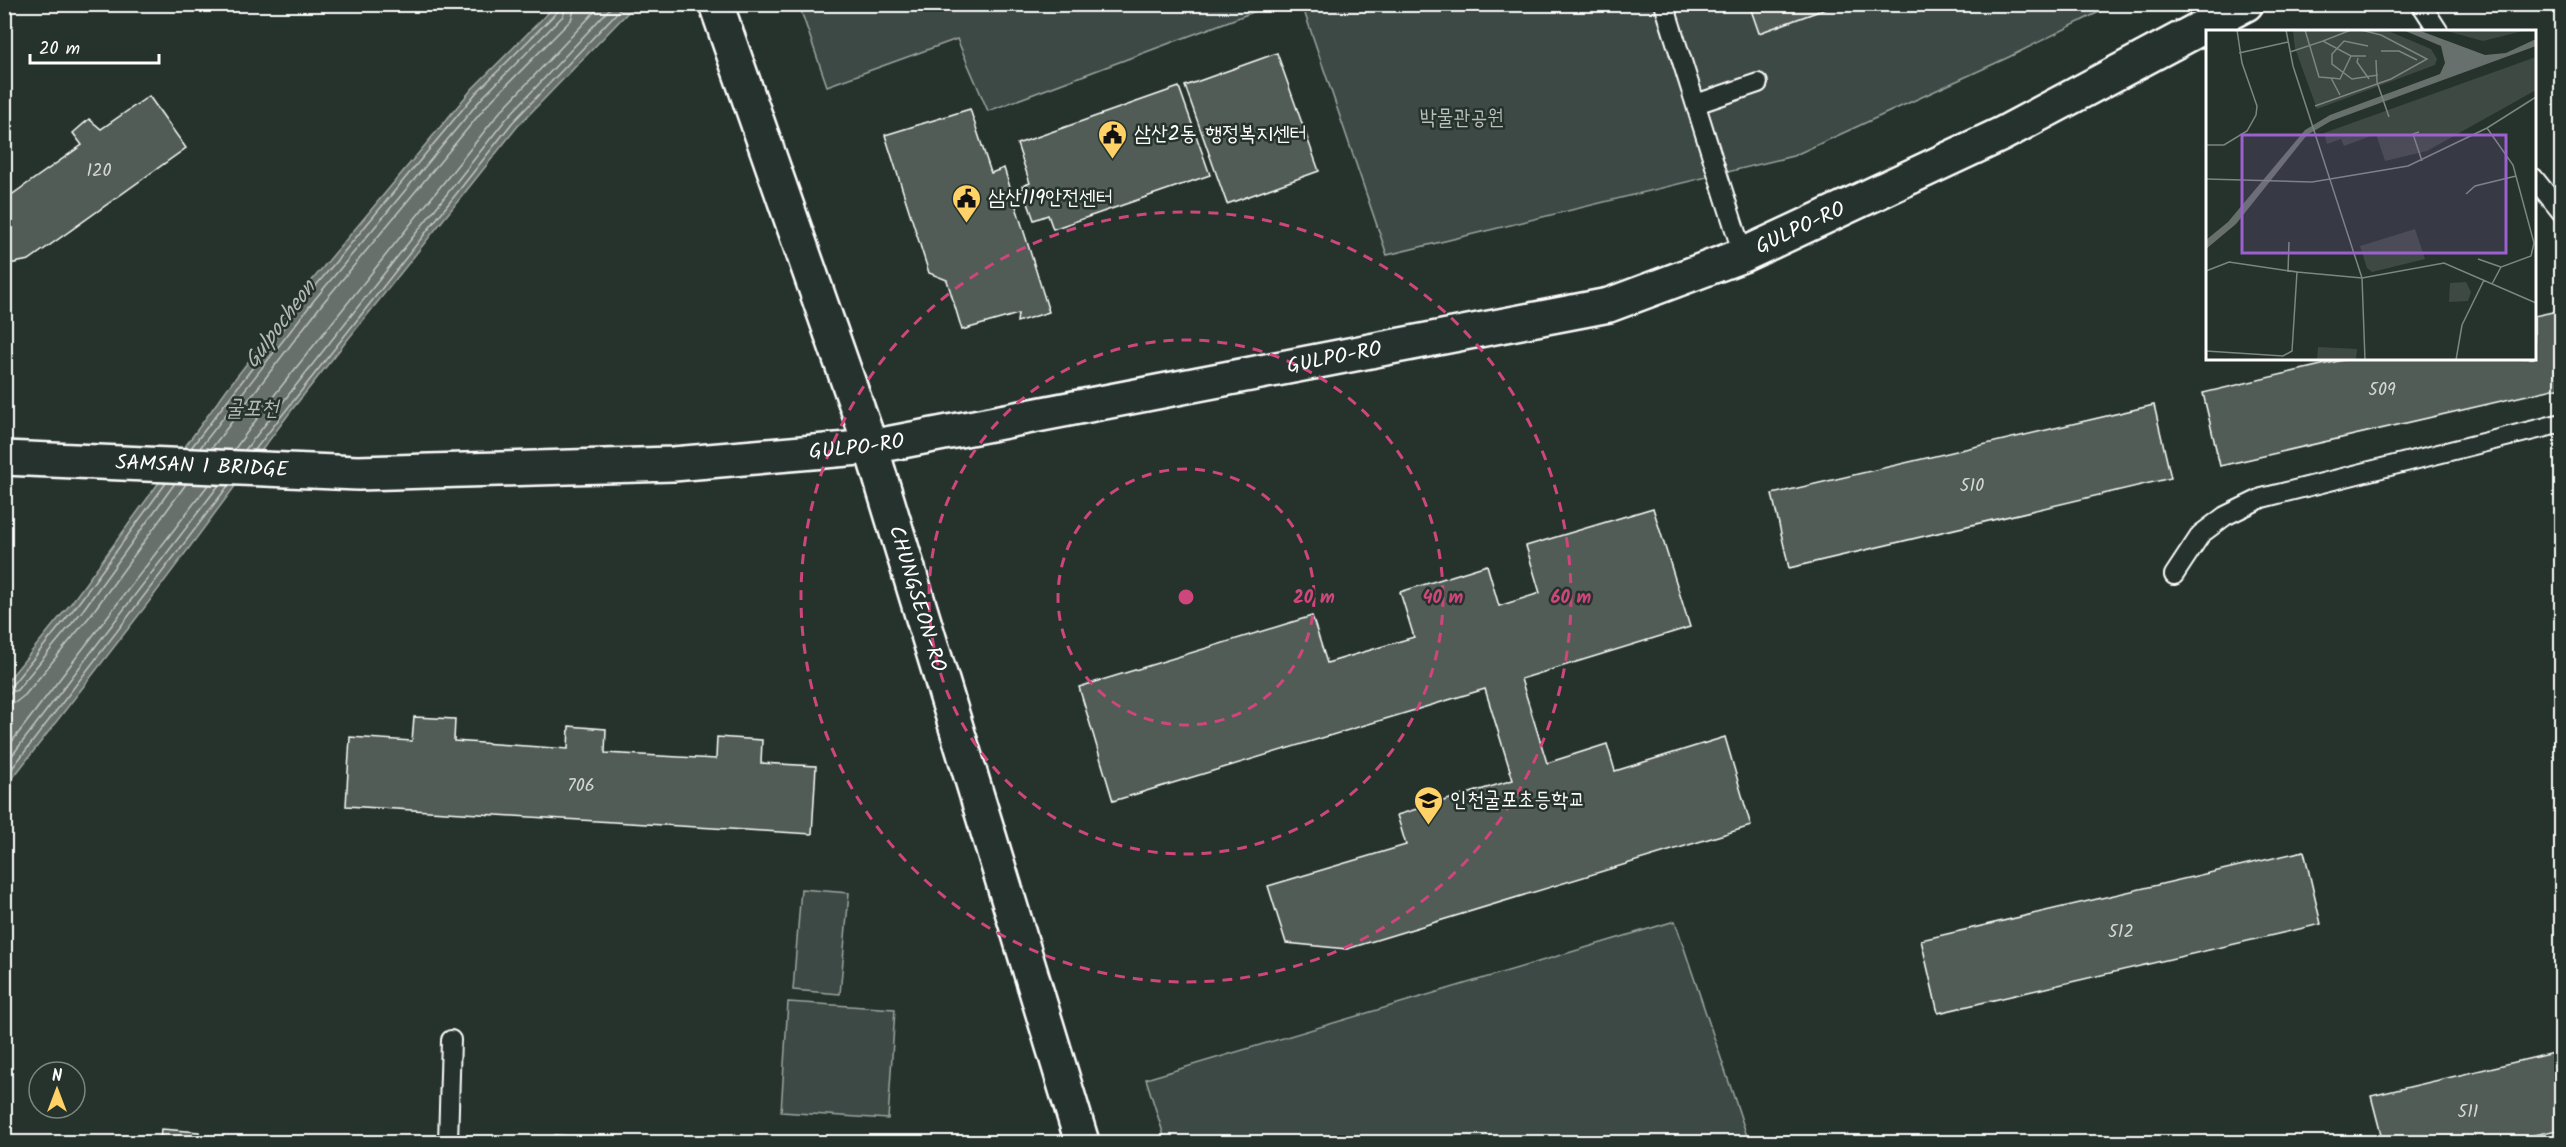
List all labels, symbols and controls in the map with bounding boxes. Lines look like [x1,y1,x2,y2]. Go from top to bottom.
scale bar [30,27,159,65]
inset map [2206,30,2536,360]
text: 20 m [39,35,80,64]
park label: 박물관공원 [1420,102,1504,135]
public building icon: 삼산2동 행정복지센터 [1097,118,1129,160]
place label: 삼산2동 행정복지센터 [1134,118,1307,151]
house number: 120 [86,157,112,186]
public building icon: 삼산119안전센터 [951,182,983,224]
place label: 삼산119안전센터 [988,182,1113,215]
street label: GULPO-RO [1750,193,1851,263]
water label: Gulpocheon [236,271,327,377]
street label: GULPO-RO [1284,333,1385,383]
house number: 509 [2368,376,2396,405]
water label: 굴포천 [225,392,281,427]
street label: GULPO-RO [808,424,907,469]
street label: SAMSAN 1 BRIDGE [115,446,290,487]
house number: 510 [1960,472,1984,501]
street label: CHUNGSEON-RO [879,521,955,676]
text: 20 m [1293,584,1335,613]
text: 40 m [1423,584,1464,613]
text: 60 m [1551,584,1592,613]
centre of rings [1176,587,1196,607]
house number: 706 [567,772,595,801]
school or university icon: 인천굴포초등학교 [1413,784,1445,826]
place label: 인천굴포초등학교 [1450,784,1585,817]
house number: 512 [2108,918,2134,947]
north arrow [27,1060,87,1120]
text: N [52,1064,62,1089]
house number: 511 [2458,1098,2478,1127]

